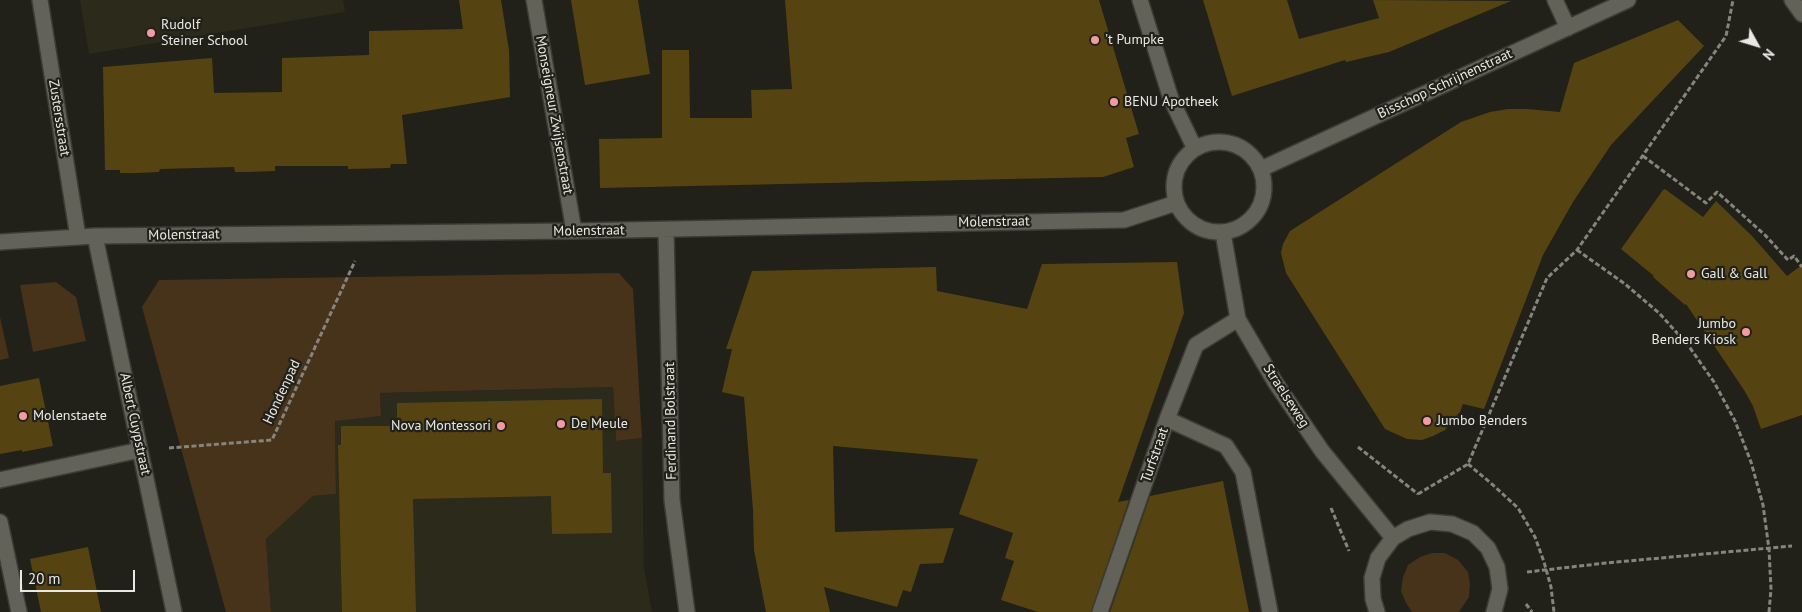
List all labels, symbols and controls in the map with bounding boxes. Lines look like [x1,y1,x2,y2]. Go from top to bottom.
place label: Rudolf Steiner School [161,17,248,49]
north arrow [1732,20,1782,70]
marker: Rudolf Steiner School [145,27,157,39]
place label: 't Pumpke [1105,32,1164,48]
street label: Monseigneur Zwijsenstraat [532,34,576,196]
marker: 't Pumpke [1089,34,1101,46]
street label: Bisschop Schrijnenstraat [1375,45,1515,123]
text: N [1759,45,1779,64]
street label: Zustersstraat [45,79,73,157]
place label: BENU Apotheek [1124,94,1218,110]
marker: BENU Apotheek [1108,96,1120,108]
street label: Molenstraat [958,213,1030,231]
street label: Molenstraat [553,222,625,240]
street label: Molenstraat [148,226,220,244]
place label: Gall & Gall [1701,266,1767,282]
marker: Gall & Gall [1685,268,1697,280]
place label: Jumbo Benders Kiosk [1652,316,1736,348]
marker: Jumbo Benders Kiosk [1740,326,1752,338]
street label: Hondenpad [260,357,304,427]
street label: Straelseweg [1259,361,1313,431]
street label: Ferdinand Bolstraat [662,362,680,480]
street label: Albert Cuypstraat [116,371,154,477]
place label: Molenstaete [33,408,107,424]
marker: Molenstaete [17,410,29,422]
place label: Jumbo Benders [1437,413,1527,429]
marker: Jumbo Benders [1421,415,1433,427]
place label: De Meule [571,416,628,432]
place label: Nova Montessori [391,418,491,434]
marker: De Meule [555,418,567,430]
marker: Nova Montessori [495,420,507,432]
street label: Turfstraat [1138,425,1172,485]
scale bar [22,560,138,592]
text: 20 m [28,569,61,588]

